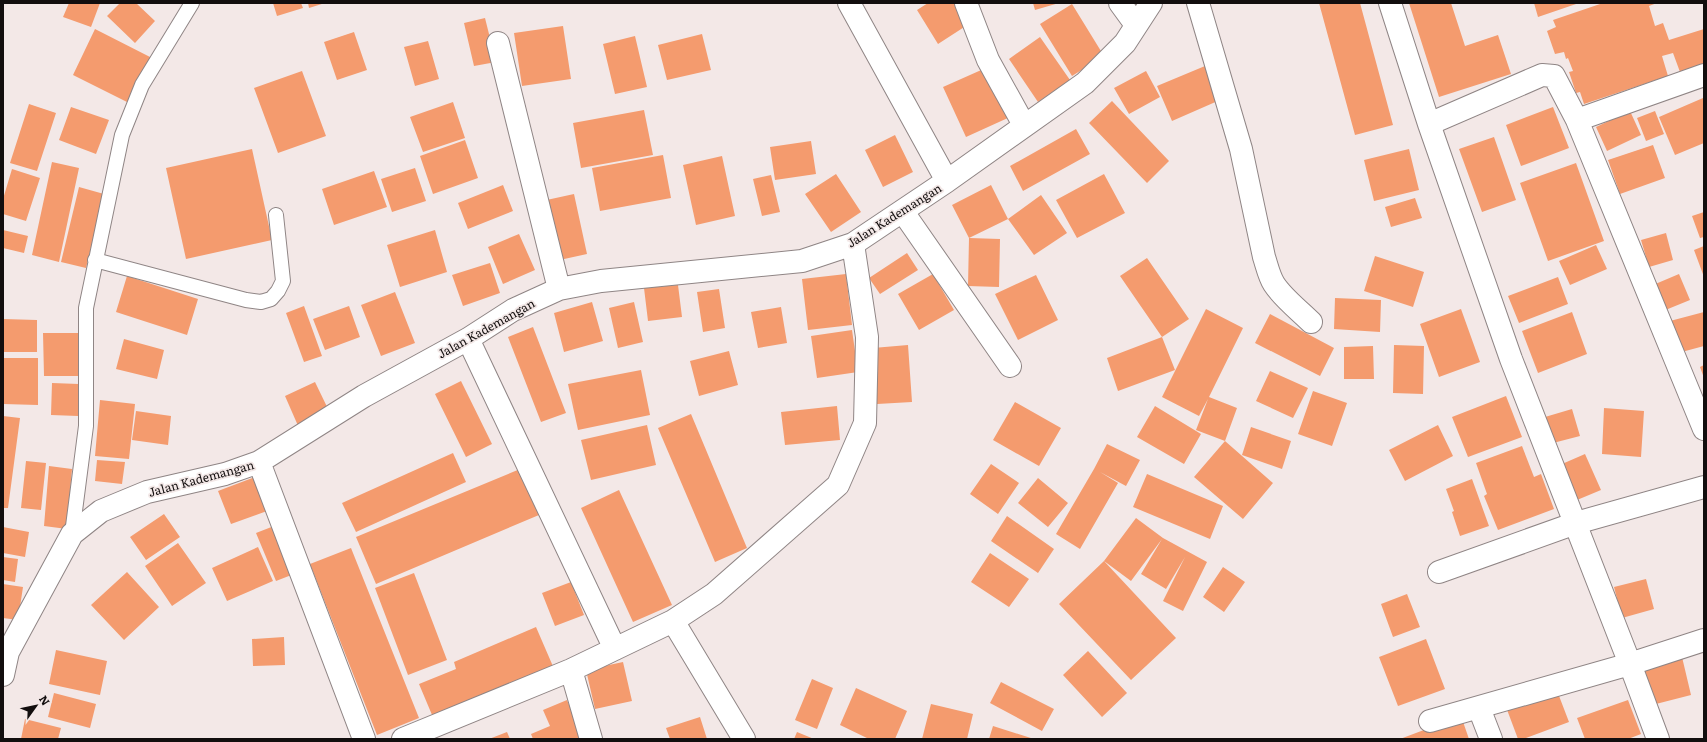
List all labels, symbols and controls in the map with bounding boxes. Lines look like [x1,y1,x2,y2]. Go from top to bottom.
street label: Jalan Kademangan [843,179,945,251]
street label: Jalan Kademangan [434,294,538,362]
street label: Jalan Kademangan [146,455,256,501]
north arrow [16,686,56,726]
text: N [36,692,54,708]

